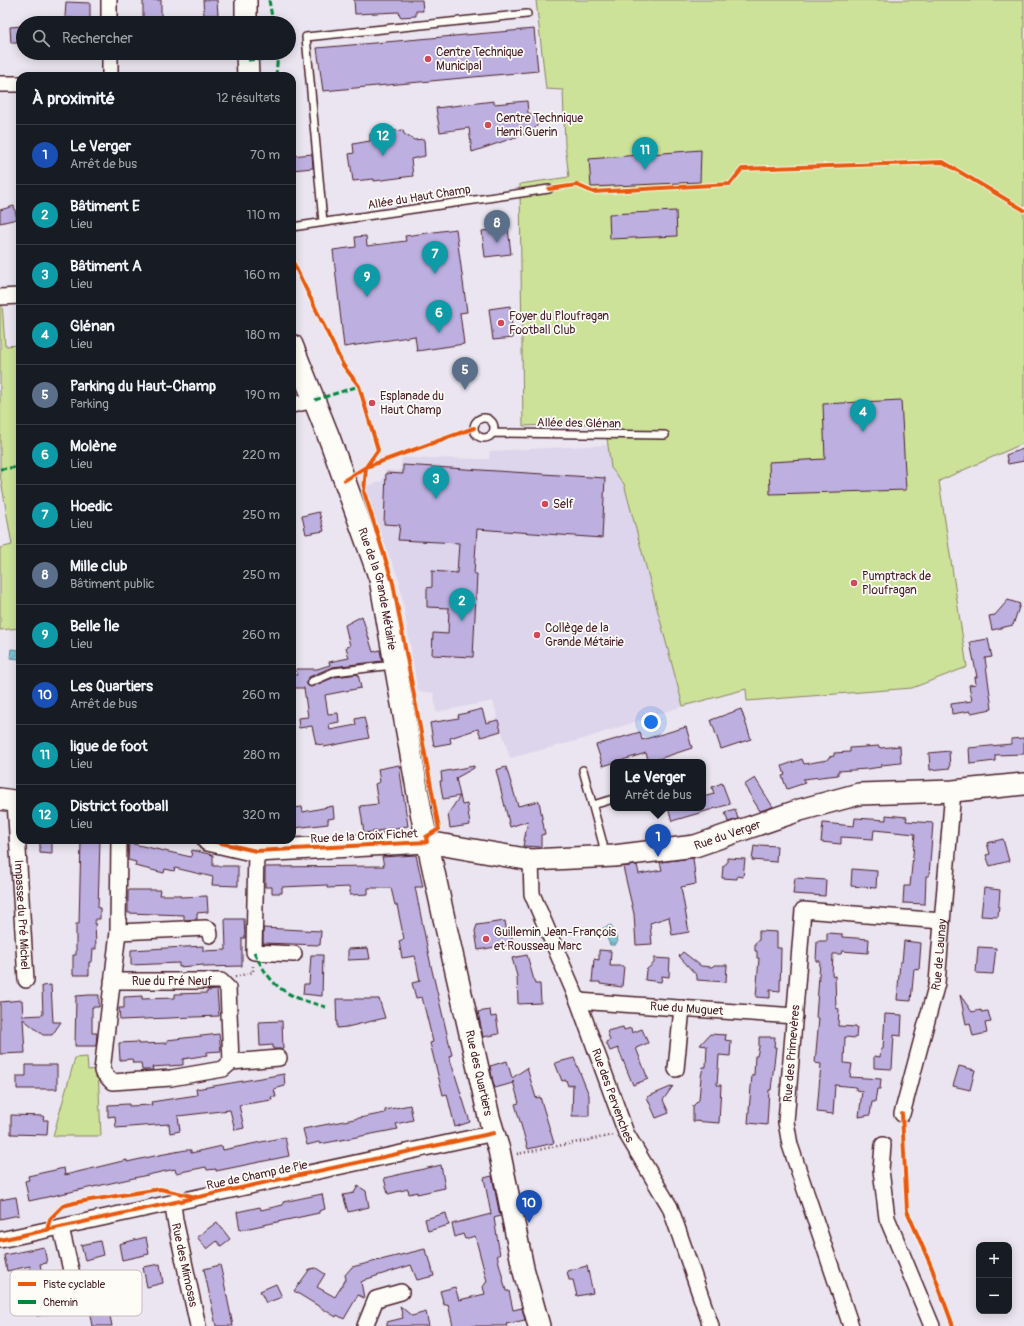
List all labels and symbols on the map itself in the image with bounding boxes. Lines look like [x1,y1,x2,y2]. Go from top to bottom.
place label: Centre Technique Municipal [436,45,523,74]
marker: Centre Technique Municipal [423,54,433,64]
place label: Centre Technique Henri Guerin [496,111,583,140]
marker: Centre Technique Henri Guerin [483,120,493,130]
pin: 12 [370,123,396,156]
pin: 11 [632,137,658,170]
street label: Allée du Haut Champ [366,182,472,213]
pin: 8 [484,210,510,243]
pin: 7 [422,241,448,274]
pin: 9 [354,264,380,297]
pin: 6 [426,300,452,333]
place label: Foyer du Ploufragan Football Club [509,309,609,338]
marker: Foyer du Ploufragan Football Club [496,318,506,328]
pin: 5 [452,357,478,390]
place label: Esplanade du Haut Champ [380,389,444,418]
marker: Esplanade du Haut Champ [367,398,377,408]
pin: 4 [850,399,876,432]
street label: Allée des Glénan [537,415,621,432]
pin: 3 [423,466,449,499]
place label: Self [553,497,574,512]
marker: Self [540,499,550,509]
street label: Rue de la Grande Métairie [354,526,399,651]
place label: Pumptrack de Ploufragan [862,569,931,598]
marker: Pumptrack de Ploufragan [849,578,859,588]
pin: 2 [449,588,475,621]
place label: Collège de la Grande Métairie [545,621,624,650]
marker: Collège de la Grande Métairie [532,630,542,640]
your location [641,712,661,732]
street label: Rue du Verger [692,817,764,854]
pin: 1 [645,824,671,857]
street label: Rue de la Croix Fichet [310,826,418,847]
street label: Impasse du Pré Michel [11,859,32,970]
street label: Rue de Launay [928,918,950,992]
place label: Guillemin Jean-François et Rousseau Marc [494,925,617,954]
marker: Guillemin Jean-François et Rousseau Marc [481,934,491,944]
street label: Rue du Pré Neuf [132,974,212,989]
street label: Rue du Muguet [649,999,724,1019]
street label: Rue des Primevères [781,1004,803,1103]
street label: Rue des Quartiers [462,1029,496,1118]
street label: Rue des Pervenches [588,1046,637,1146]
street label: Rue de Champ de Pie [205,1157,309,1194]
pin: 10 [516,1190,542,1223]
street label: Rue des Mimosas [168,1222,201,1309]
legend [10,1270,142,1316]
text: Piste cyclable [43,1278,106,1291]
text: Chemin [43,1296,78,1309]

